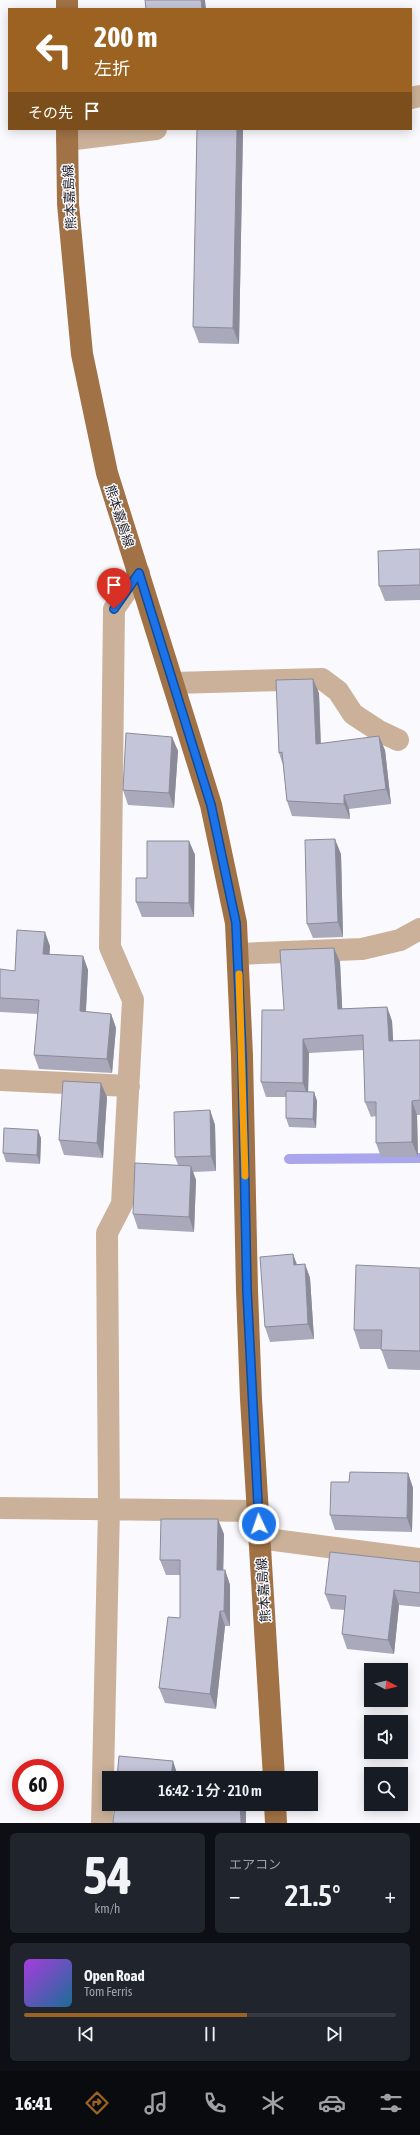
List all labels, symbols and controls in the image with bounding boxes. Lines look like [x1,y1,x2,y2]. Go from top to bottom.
text: 200 m [94,21,157,53]
icon: left [28,24,80,76]
text: 左折 [94,58,130,79]
icon: arrive [81,100,103,122]
text: その先 [28,104,73,121]
street label: 熊本嘉島線 [60,164,79,230]
street label: 熊本嘉島線 [102,483,137,549]
pin [97,568,131,609]
icon: arrive [103,574,125,596]
position arrow [238,1503,280,1545]
street label: 熊本嘉島線 [254,1557,273,1623]
north arrow [364,1663,408,1707]
map controls [364,1663,408,1811]
button: sound [364,1715,408,1759]
speed limit sign: 60 [12,1759,64,1811]
button: search [364,1767,408,1811]
text: 16:42 · 1 分 · 210 m [158,1782,262,1799]
text: 54 [83,1845,132,1905]
text: エアコン [229,1857,281,1872]
text: 21.5° [285,1878,340,1912]
text: − [229,1882,240,1908]
text: + [385,1882,396,1908]
text: km/h [95,1901,120,1916]
text: Open Road [84,1967,145,1984]
text: Tom Ferris [84,1984,132,1999]
icon: previous [75,2023,97,2045]
icon: pause [199,2023,221,2045]
icon: next [323,2023,345,2045]
icon: directions [83,2089,111,2117]
icon: music [142,2089,170,2117]
icon: phone [201,2089,229,2117]
icon: climate [259,2089,287,2117]
icon: car [318,2089,346,2117]
icon: filters [377,2089,405,2117]
text: 16:41 [15,2093,52,2114]

